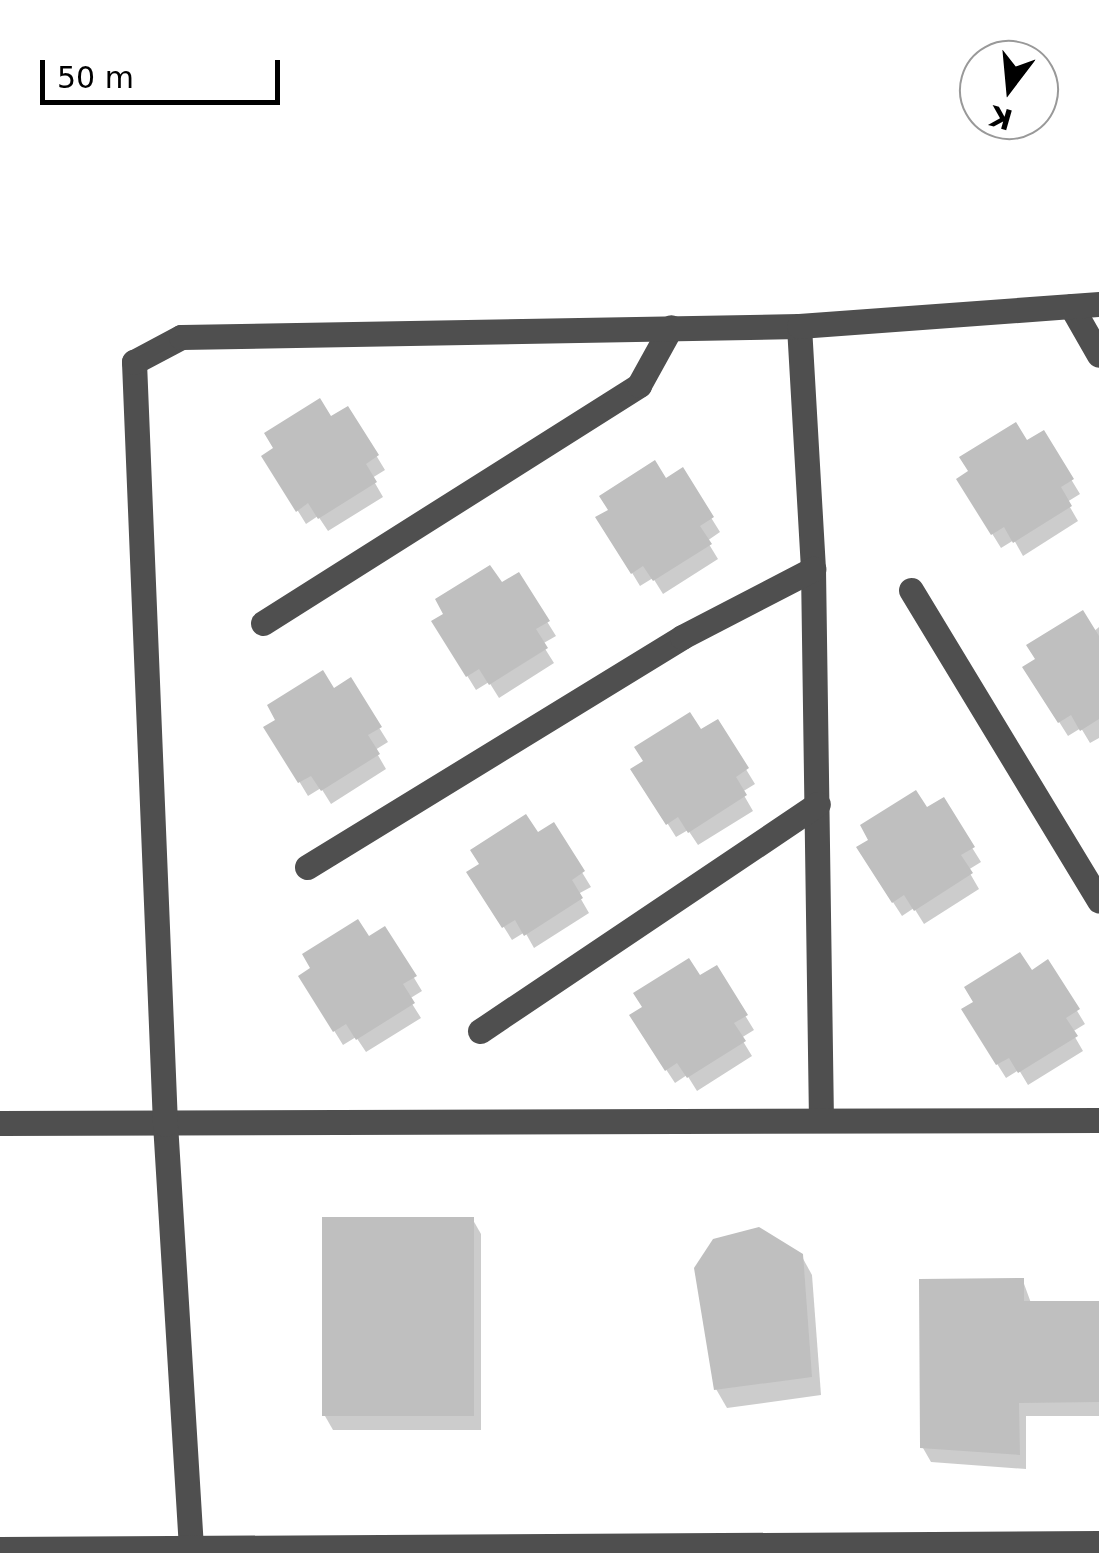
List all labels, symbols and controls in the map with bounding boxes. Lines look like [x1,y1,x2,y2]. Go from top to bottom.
scale bar [45,40,285,102]
north arrow [959,40,1059,140]
text: 50 m [57,60,134,95]
text: K [986,99,1016,136]

